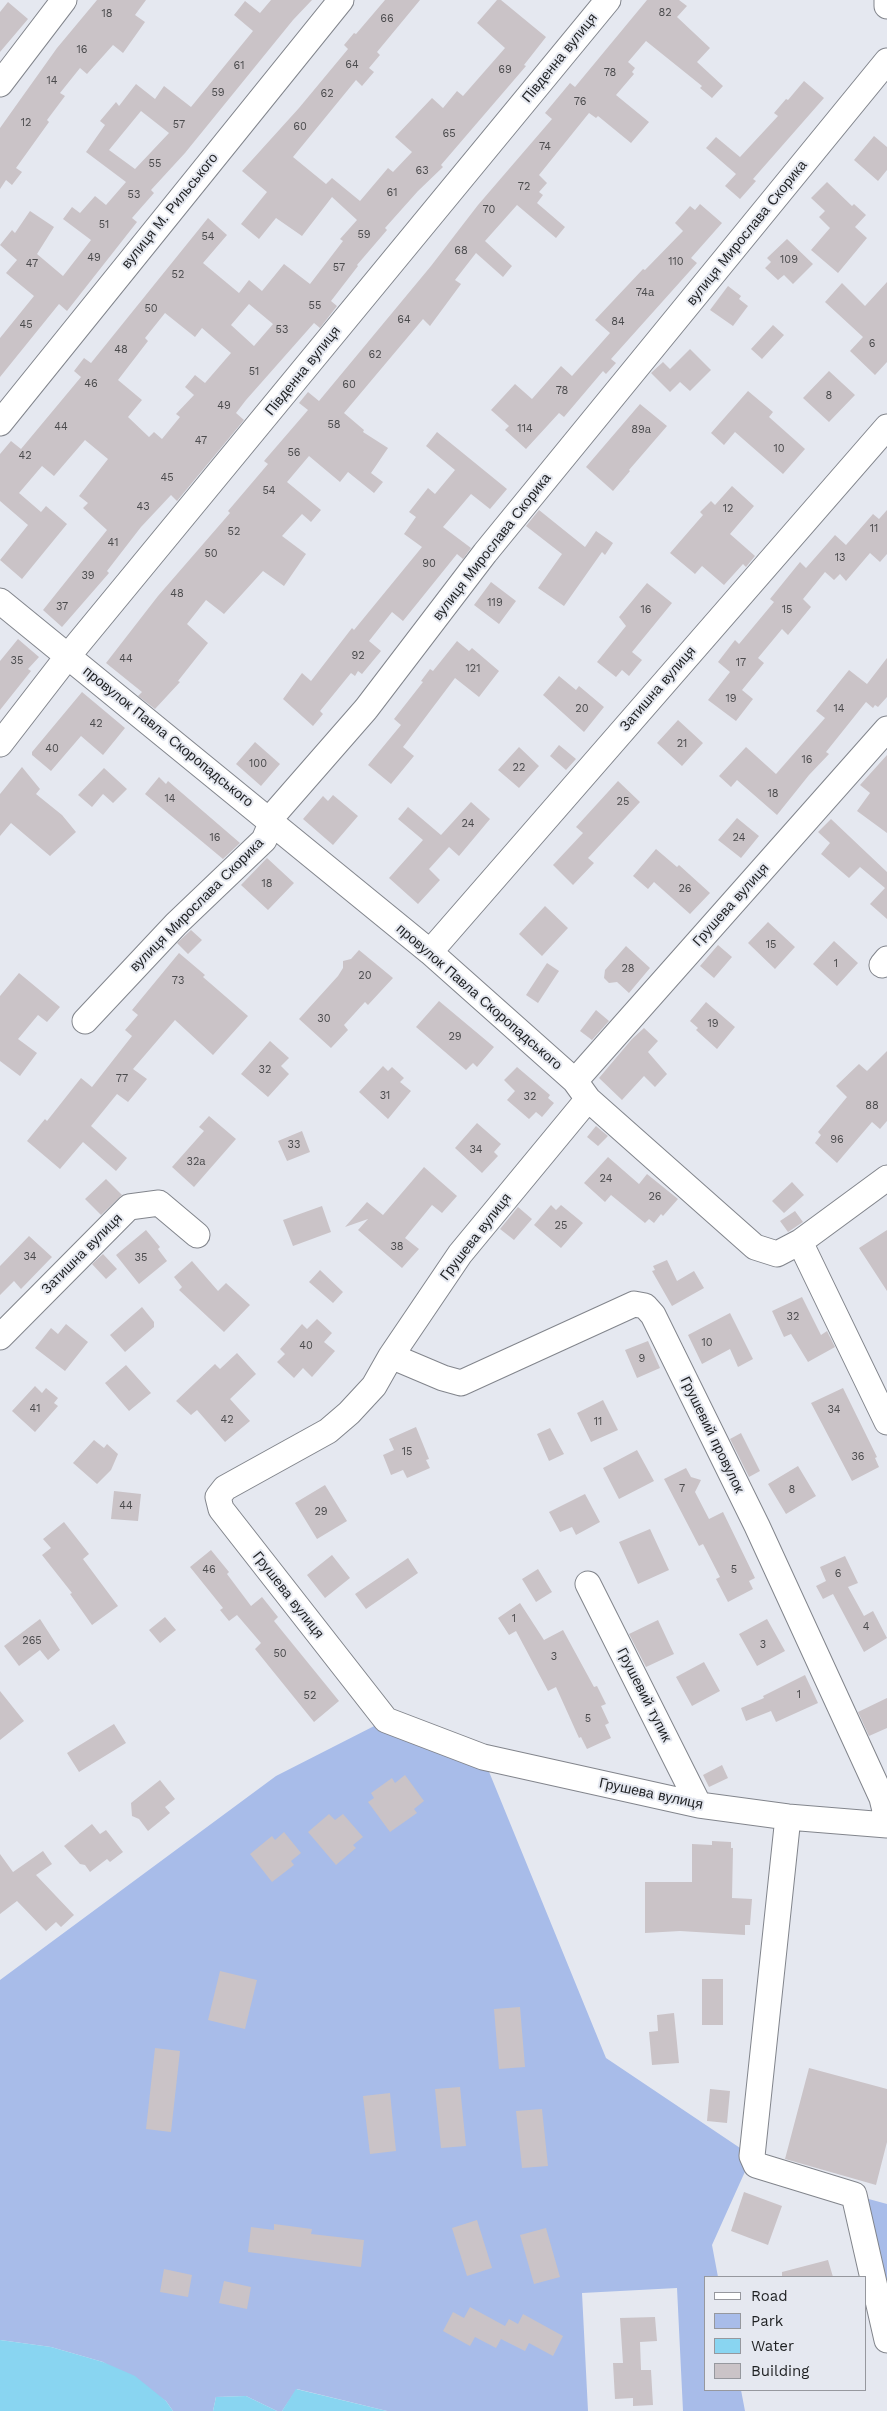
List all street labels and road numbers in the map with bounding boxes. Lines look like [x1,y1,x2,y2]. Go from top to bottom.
street label: Південна вулиця [519,10,601,106]
street label: вулиця М. Рильського [118,150,222,272]
street label: вулиця Мирослава Скорика [683,157,811,309]
street label: Південна вулиця [262,323,344,419]
street label: вулиця Мирослава Скорика [429,470,555,624]
street label: Затишна вулиця [617,643,699,735]
street label: провулок Павла Скоропадського [80,663,256,811]
street label: вулиця Мирослава Скорика [127,835,267,975]
street label: Грушева вулиця [689,860,773,950]
street label: провулок Павла Скоропадського [393,920,565,1074]
street label: Грушева вулиця [437,1190,515,1284]
street label: Затишна вулиця [38,1210,126,1298]
street label: Грушевий провулок [677,1374,747,1496]
street label: Грушева вулиця [249,1548,327,1642]
street label: Грушевий тупик [613,1645,675,1745]
street label: Грушева вулиця [598,1775,704,1813]

